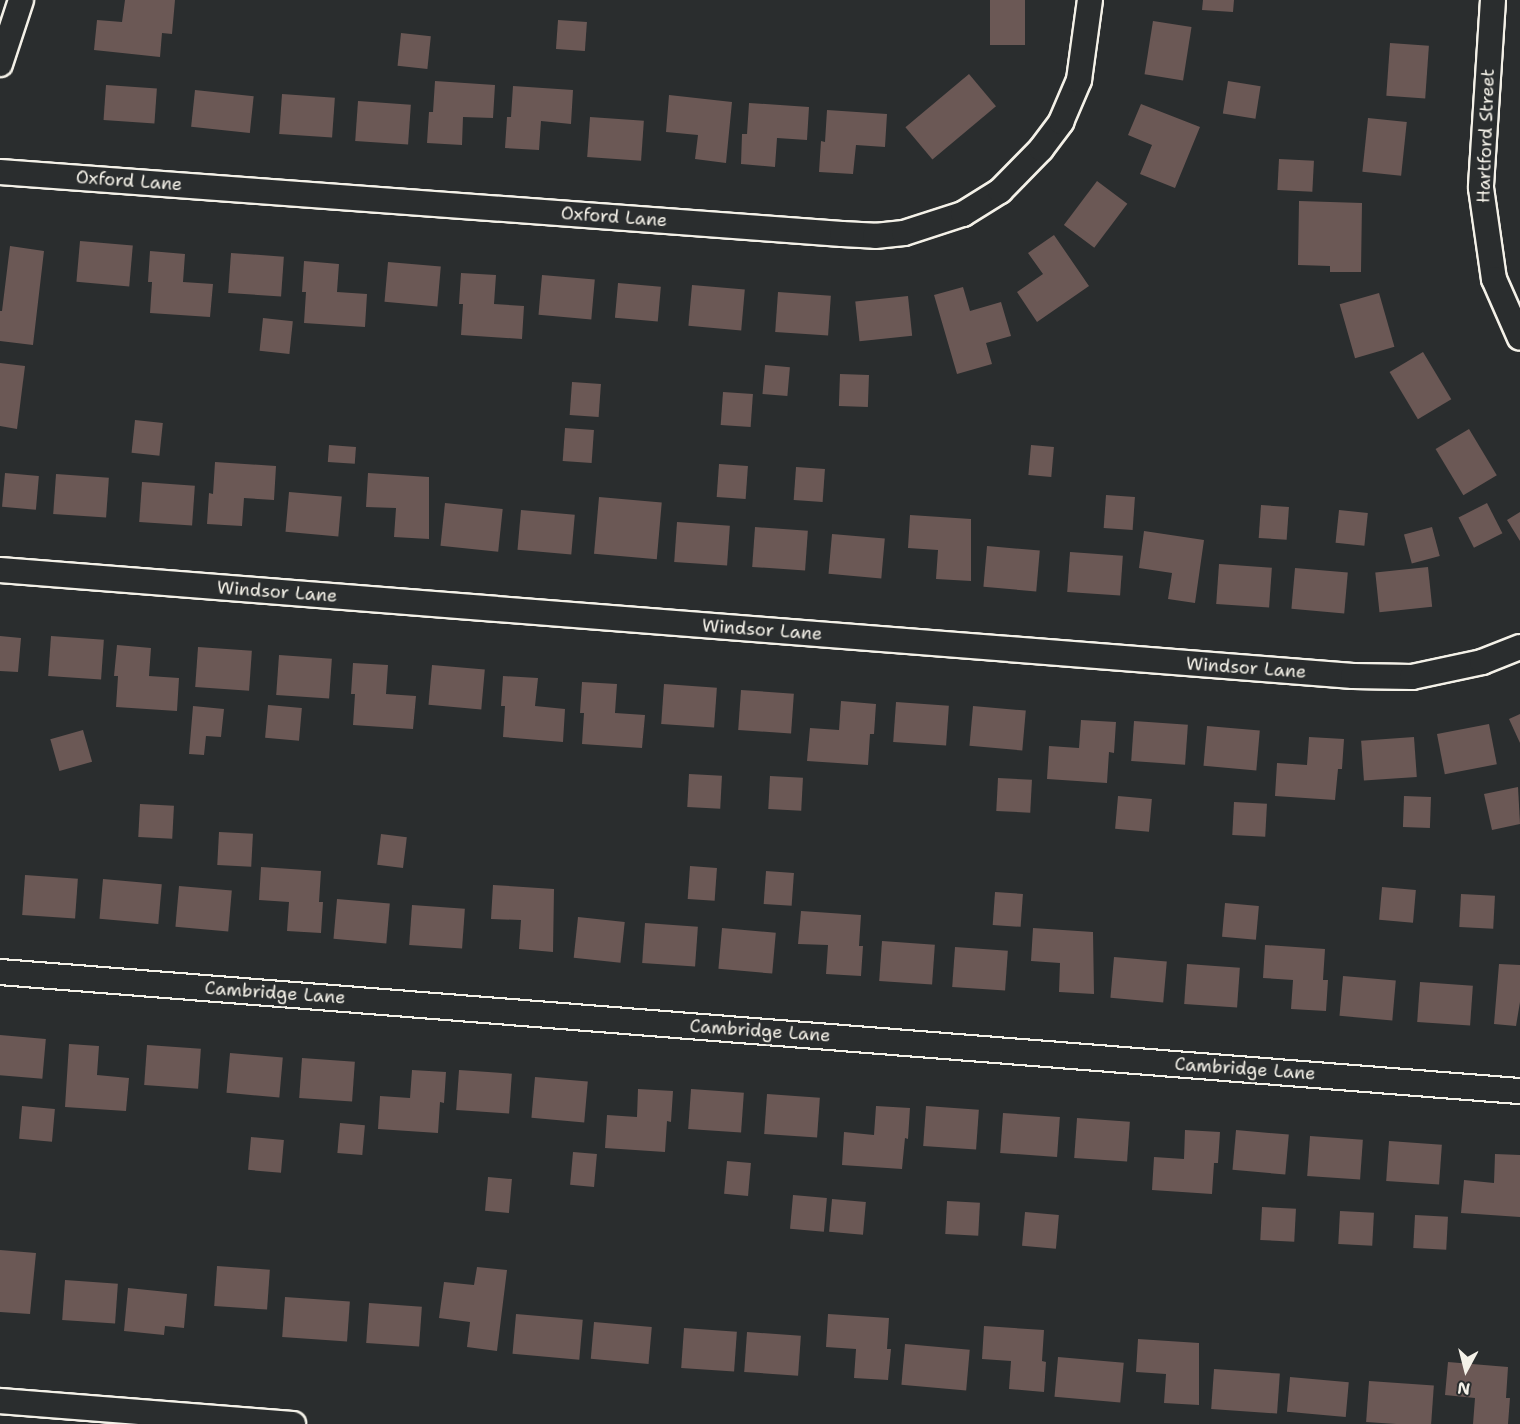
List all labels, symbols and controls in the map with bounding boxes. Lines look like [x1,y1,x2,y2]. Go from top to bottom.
street label: Hartford Street [1473,68,1499,204]
street label: Oxford Lane [75,167,183,195]
street label: Oxford Lane [560,203,668,231]
street label: Windsor Lane [216,577,338,607]
street label: Windsor Lane [701,615,823,645]
street label: Windsor Lane [1185,653,1307,683]
street label: Cambridge Lane [204,977,346,1009]
street label: Cambridge Lane [689,1015,831,1047]
street label: Cambridge Lane [1174,1053,1316,1085]
north arrow [1436,1340,1496,1400]
text: N [1456,1377,1471,1400]

